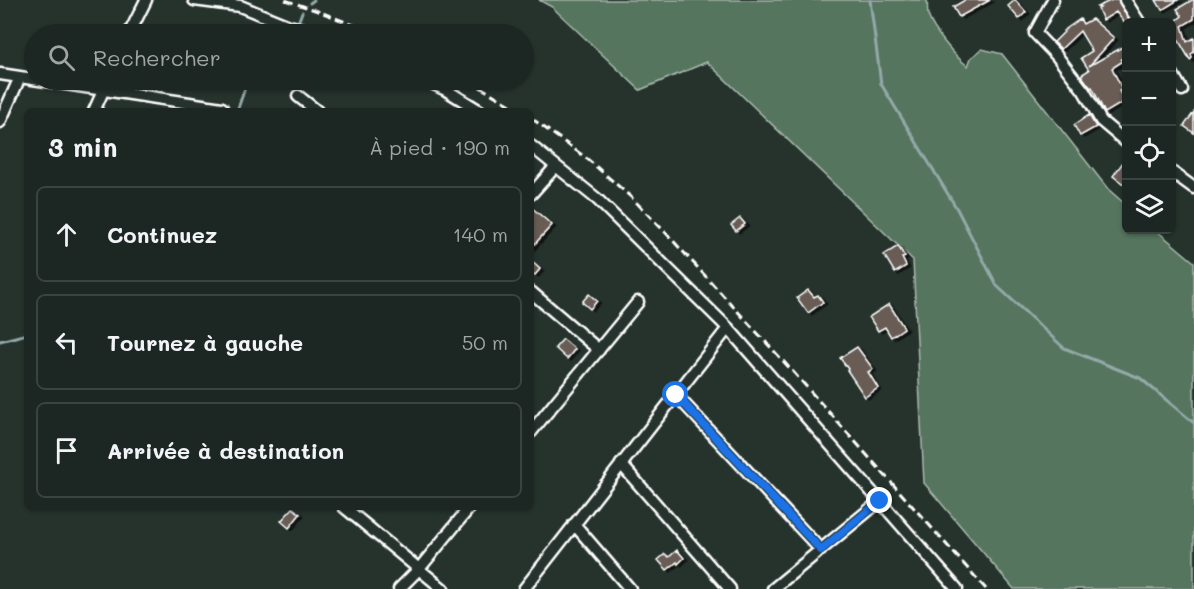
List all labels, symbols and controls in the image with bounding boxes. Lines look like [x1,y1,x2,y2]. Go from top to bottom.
map controls [1122,18,1176,234]
button: + [1122,18,1176,72]
search box [24,24,534,90]
icon: search [45,41,78,74]
text: Rechercher [93,43,221,72]
button: − [1122,72,1176,126]
button: locate [1122,126,1176,180]
text: 3 min [48,130,117,164]
text: À pied · 190 m [369,134,510,160]
button: layers [1122,180,1176,234]
icon: ahead [50,218,83,251]
text: Continuez [107,220,217,249]
text: 140 m [453,221,508,247]
icon: left [50,326,83,359]
text: Tournez à gauche [107,328,303,357]
text: 50 m [462,329,508,355]
route start [662,381,688,407]
icon: arrive [50,434,83,467]
text: Arrivée à destination [107,436,344,465]
route end [866,487,892,513]

